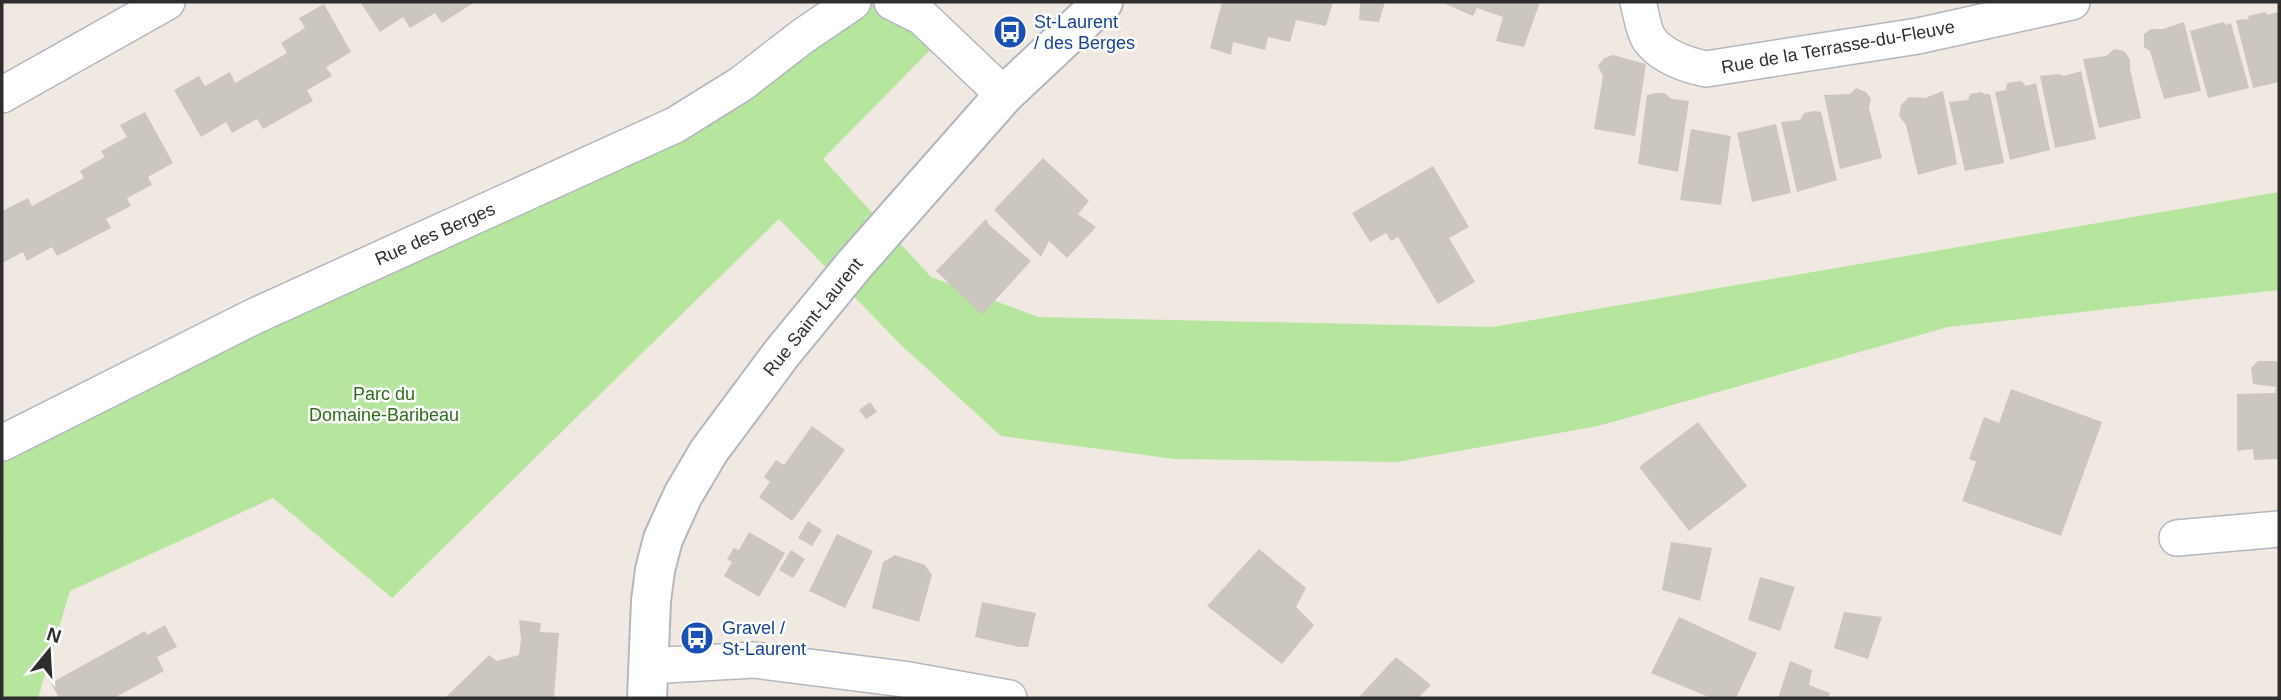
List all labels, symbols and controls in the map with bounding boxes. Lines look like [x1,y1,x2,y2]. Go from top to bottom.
place label: St-Laurent / des Berges [1034,12,1135,53]
bus stop icon: St-Laurent / des Berges [991,13,1029,51]
street label: Rue de la Terrasse-du-Fleuve [1720,17,1956,77]
street label: Rue des Berges [372,199,498,269]
street label: Rue Saint-Laurent [759,254,867,380]
park label: Parc du Domaine-Baribeau [309,384,459,425]
north arrow [14,616,84,686]
place label: Gravel / St-Laurent [722,618,806,659]
bus stop icon: Gravel / St-Laurent [678,619,716,657]
text: N [44,623,64,647]

